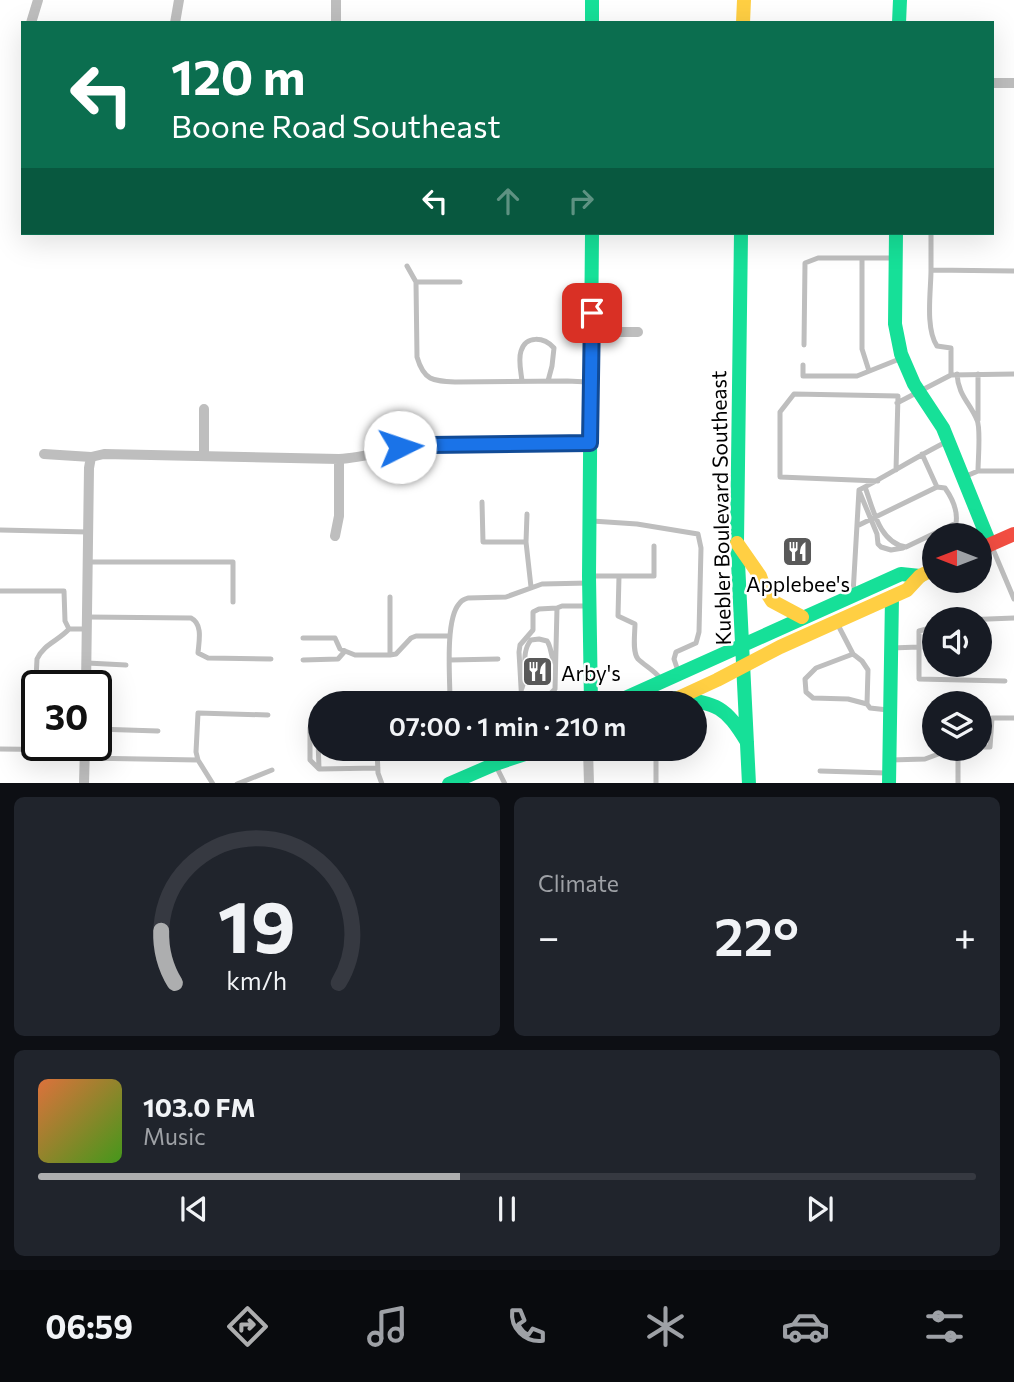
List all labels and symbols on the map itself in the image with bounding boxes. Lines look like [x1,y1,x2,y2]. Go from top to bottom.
pin [562,283,622,343]
street label: Kuebler Boulevard Southeast [705,370,735,646]
position arrow [363,410,437,484]
north arrow [922,523,992,593]
restaurant icon: Applebee's [781,534,815,568]
place label: Applebee's [746,571,850,596]
restaurant icon: Arby's [521,655,555,689]
place label: Arby's [561,660,621,685]
speed limit sign: 30 [21,670,112,761]

